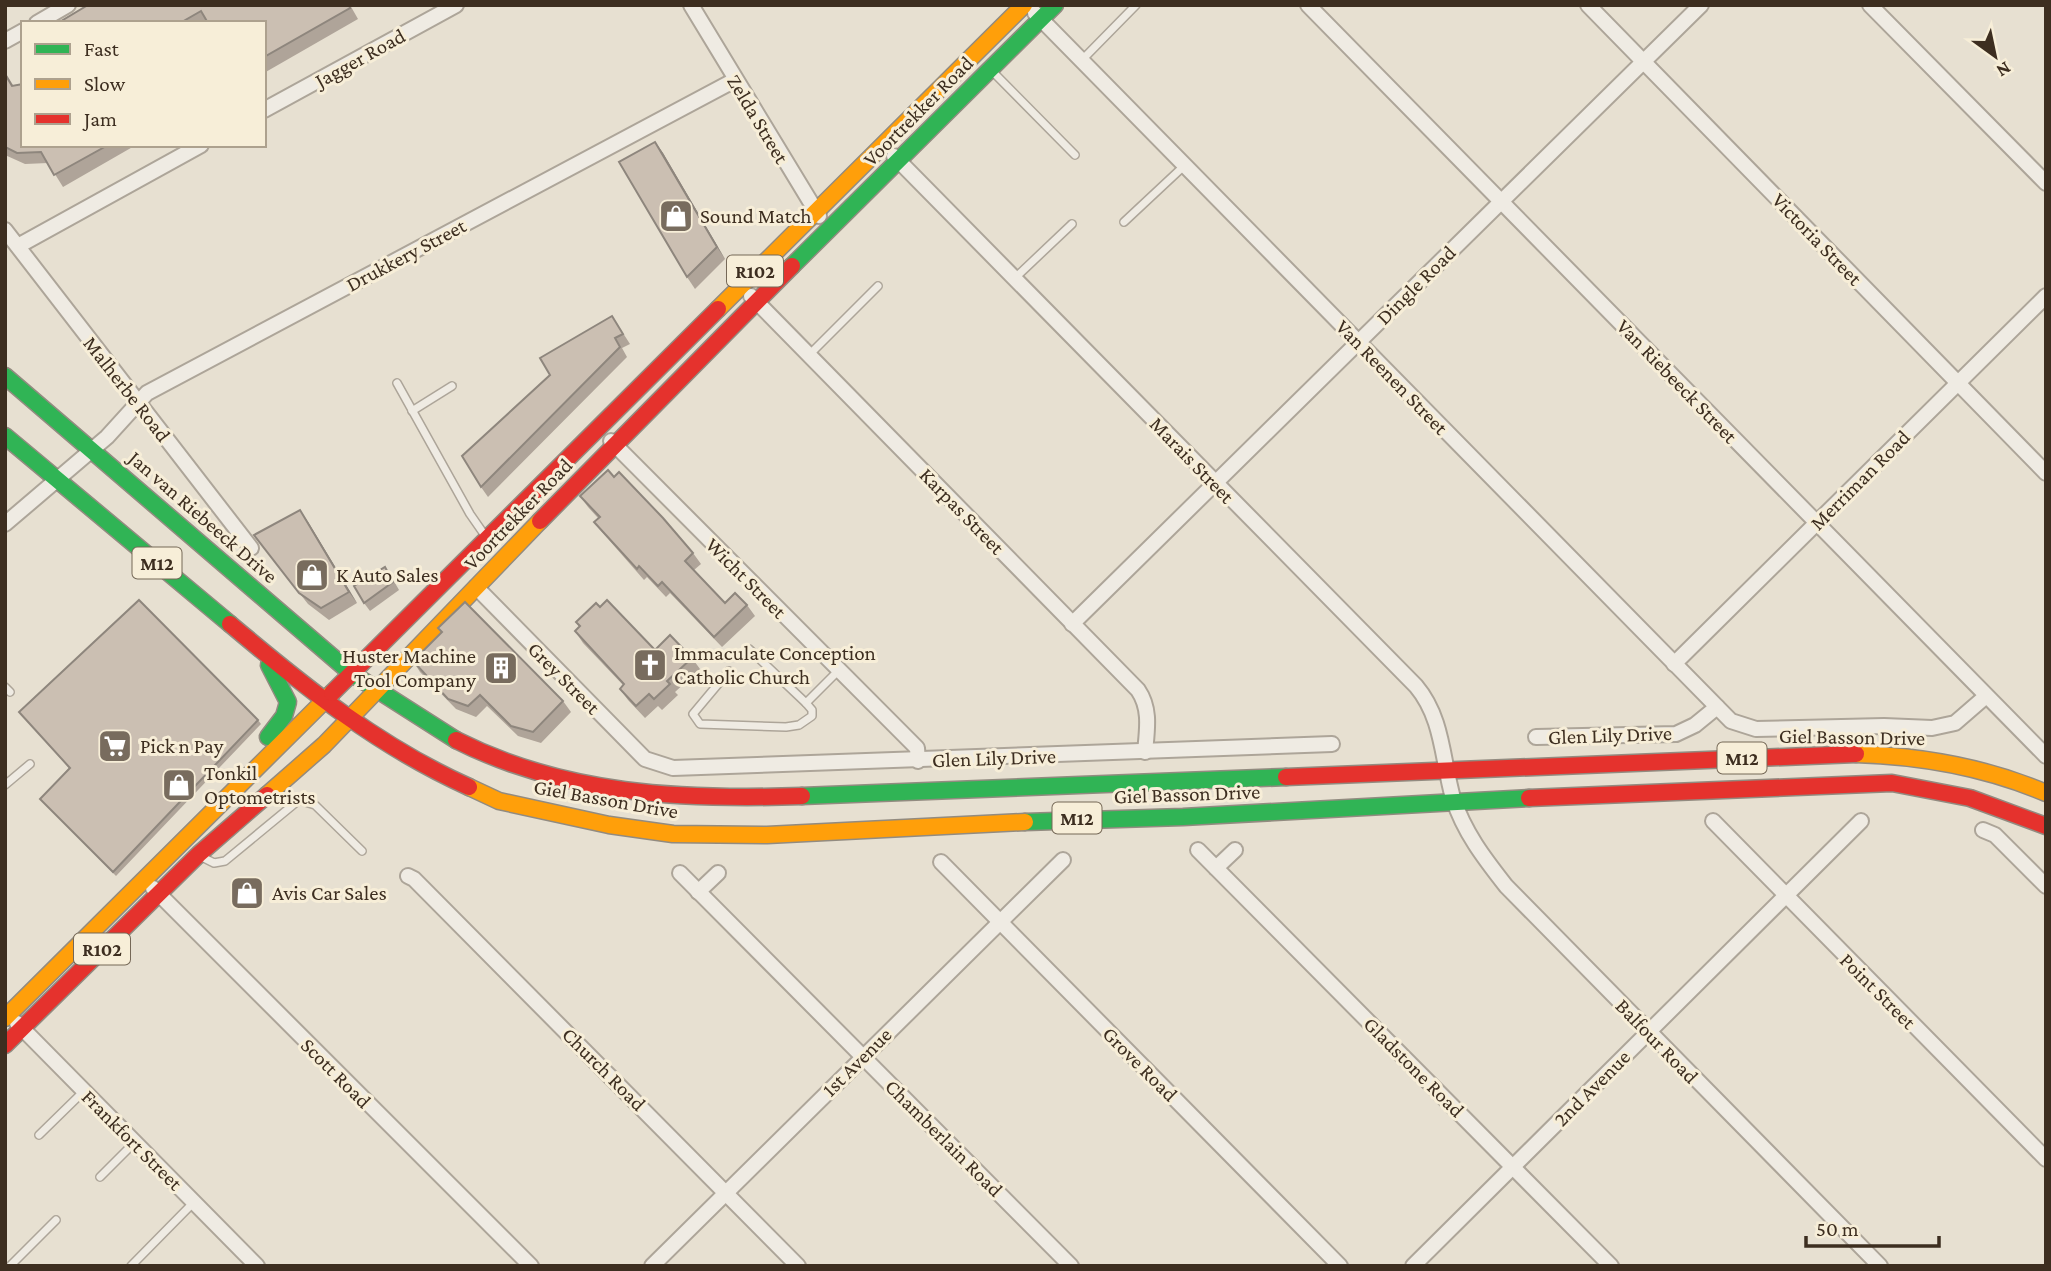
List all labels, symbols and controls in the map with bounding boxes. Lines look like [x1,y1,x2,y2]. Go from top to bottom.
legend [21,21,266,147]
north arrow [1960,21,2030,91]
street label: Jagger Road [309,23,409,94]
text: Fast [84,37,120,61]
street label: Voortrekker Road [858,51,978,171]
text: N [1993,58,2015,82]
street label: Zelda Street [722,70,794,169]
text: Slow [84,72,126,96]
text: Jam [82,107,117,131]
street label: Victoria Street [1767,188,1868,291]
shop icon: Sound Match [657,197,695,235]
place label: Sound Match [700,204,812,228]
street label: Drukkery Street [342,213,471,297]
street label: Dingle Road [1371,240,1461,330]
road number: R102 [727,256,783,286]
street label: Van Reenen Street [1331,314,1454,440]
street label: Van Riebeeck Street [1612,314,1743,449]
street label: Malherbe Road [78,332,176,446]
street label: Marais Street [1145,412,1240,509]
street label: Merriman Road [1805,425,1915,535]
street label: Jan van Riebeeck Drive [122,445,282,588]
street label: Voortrekker Road [459,453,577,575]
street label: Karpas Street [915,463,1010,560]
street label: Wicht Street [701,533,792,624]
road number: M12 [132,548,182,578]
shop icon: K Auto Sales [293,556,331,594]
place label: K Auto Sales [336,563,439,587]
street label: Grey Street [523,637,606,720]
place label: Immaculate Conception Catholic Church [674,641,876,689]
place label: Huster Machine Tool Company [342,644,476,692]
church icon: Immaculate Conception Catholic Church [631,646,669,684]
building icon: Huster Machine Tool Company [482,649,520,687]
street label: Glen Lily Drive [1548,721,1672,749]
street label: Giel Basson Drive [1779,724,1925,750]
supermarket icon: Pick n Pay [96,727,134,765]
place label: Pick n Pay [140,734,224,758]
road number: M12 [1718,743,1766,774]
street label: Glen Lily Drive [932,744,1056,772]
place label: Tonkil Optometrists [204,761,316,809]
shop icon: Tonkil Optometrists [160,766,198,804]
street label: Giel Basson Drive [532,774,680,824]
street label: Giel Basson Drive [1113,779,1261,809]
road number: M12 [1052,803,1102,834]
shop icon: Avis Car Sales [228,874,266,912]
place label: Avis Car Sales [272,881,387,905]
road number: R102 [74,934,130,965]
street label: Point Street [1835,948,1922,1035]
street label: Balfour Road [1611,994,1703,1088]
street label: Gladstone Road [1359,1012,1469,1122]
street label: Church Road [557,1022,651,1116]
street label: 1st Avenue [817,1022,897,1102]
street label: Grove Road [1098,1022,1182,1106]
street label: Scott Road [296,1033,376,1113]
street label: 2nd Avenue [1549,1045,1635,1131]
street label: Chamberlain Road [880,1074,1008,1202]
street label: Frankfort Street [77,1085,188,1196]
scale bar [1806,1204,1939,1248]
text: 50 m [1816,1217,1859,1241]

